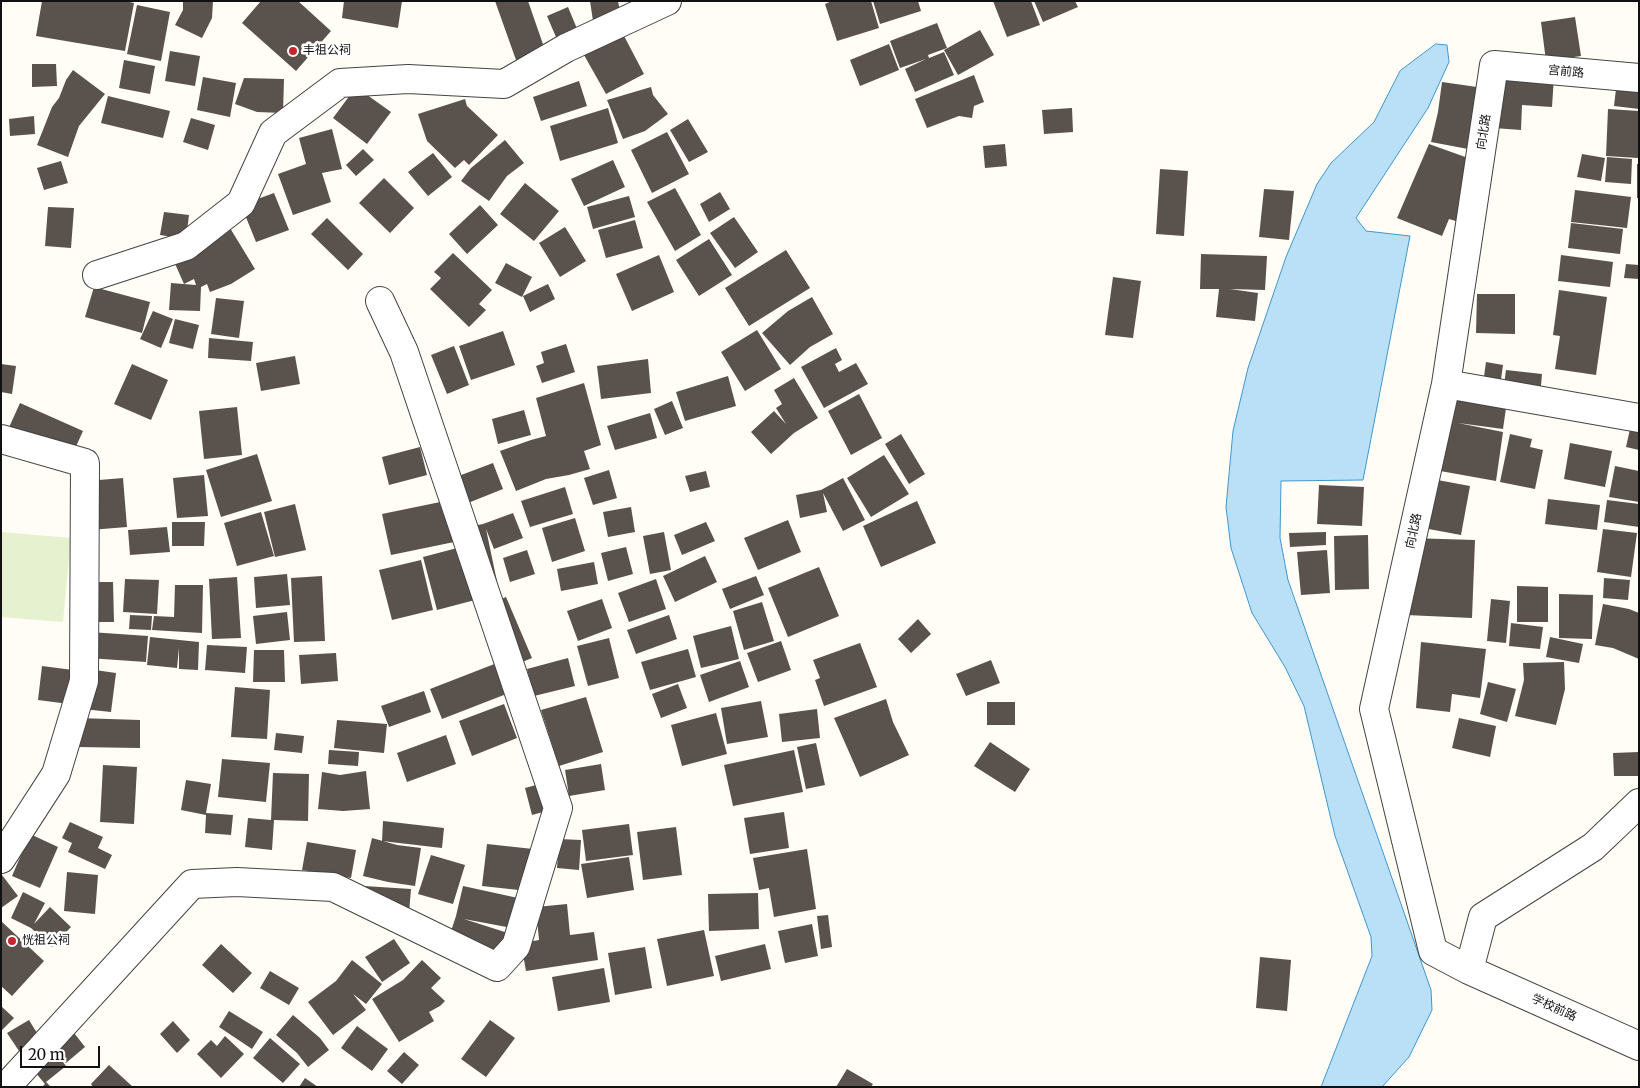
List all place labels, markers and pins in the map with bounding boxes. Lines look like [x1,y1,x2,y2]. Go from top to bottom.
place label: 丰祖公祠 [303,44,351,58]
marker: 丰祖公祠 [287,45,299,57]
place label: 恍祖公祠 [22,934,70,948]
marker: 恍祖公祠 [6,935,18,947]

